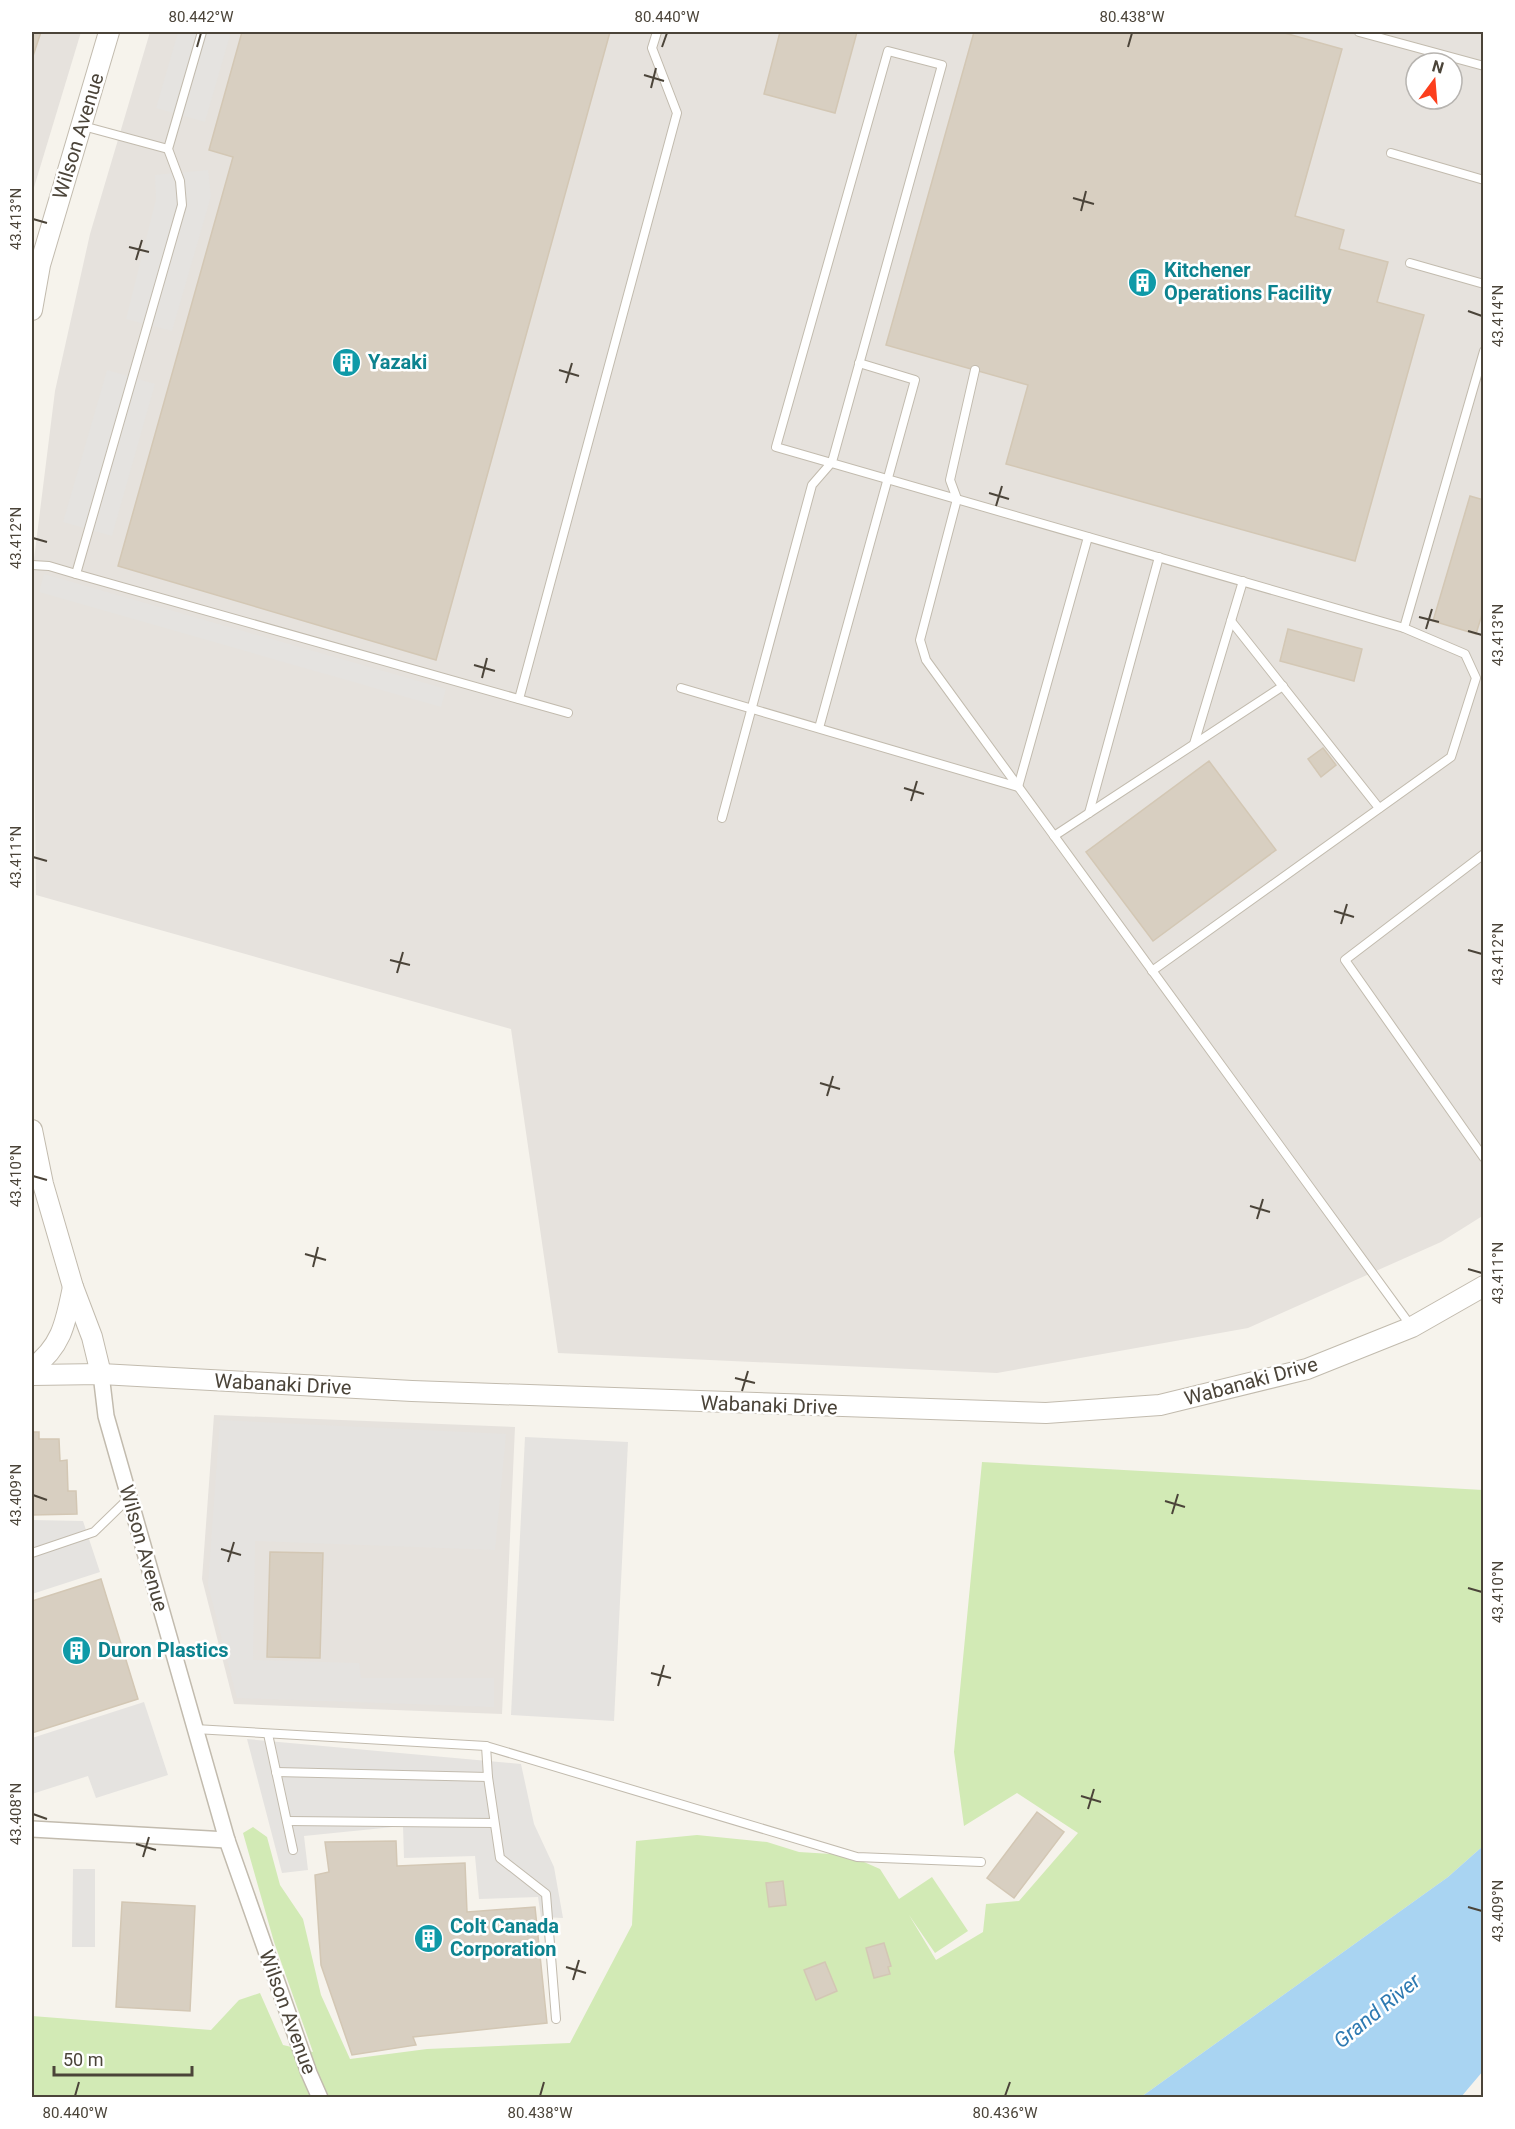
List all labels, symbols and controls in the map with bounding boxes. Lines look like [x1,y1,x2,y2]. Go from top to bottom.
text: 80.442°W [168,8,234,26]
text: 80.440°W [634,8,700,26]
text: 80.438°W [1099,8,1165,26]
north arrow [1404,51,1464,111]
text: N [1430,56,1446,78]
street label: Wilson Avenue [47,70,109,202]
text: 43.413°N [7,188,25,250]
place label: Kitchener Operations Facility [1164,258,1333,305]
building icon: Kitchener Operations Facility [1127,266,1159,298]
text: 43.414°N [1489,285,1507,347]
building icon: Yazaki [331,346,363,378]
place label: Yazaki [368,350,427,374]
text: 43.412°N [7,507,25,569]
text: 43.413°N [1489,604,1507,666]
text: 43.411°N [7,826,25,888]
text: 43.412°N [1489,923,1507,985]
text: 43.410°N [7,1145,25,1207]
text: 43.411°N [1489,1242,1507,1304]
street label: Wabanaki Drive [1182,1352,1320,1410]
street label: Wabanaki Drive [214,1368,352,1400]
street label: Wabanaki Drive [700,1391,838,1419]
text: 43.409°N [7,1464,25,1526]
street label: Wilson Avenue [114,1482,174,1614]
text: 43.410°N [1489,1561,1507,1623]
building icon: Duron Plastics [61,1634,93,1666]
place label: Duron Plastics [98,1638,229,1662]
text: 43.408°N [7,1783,25,1845]
text: 43.409°N [1489,1880,1507,1942]
place label: Colt Canada Corporation [450,1914,559,1961]
building icon: Colt Canada Corporation [413,1922,445,1954]
street label: Wilson Avenue [254,1947,322,2077]
water label: Grand River [1329,1968,1426,2053]
scale bar [54,2039,192,2077]
text: 50 m [63,2049,103,2070]
text: 80.440°W [42,2104,108,2122]
text: 80.438°W [507,2104,573,2122]
text: 80.436°W [972,2104,1038,2122]

